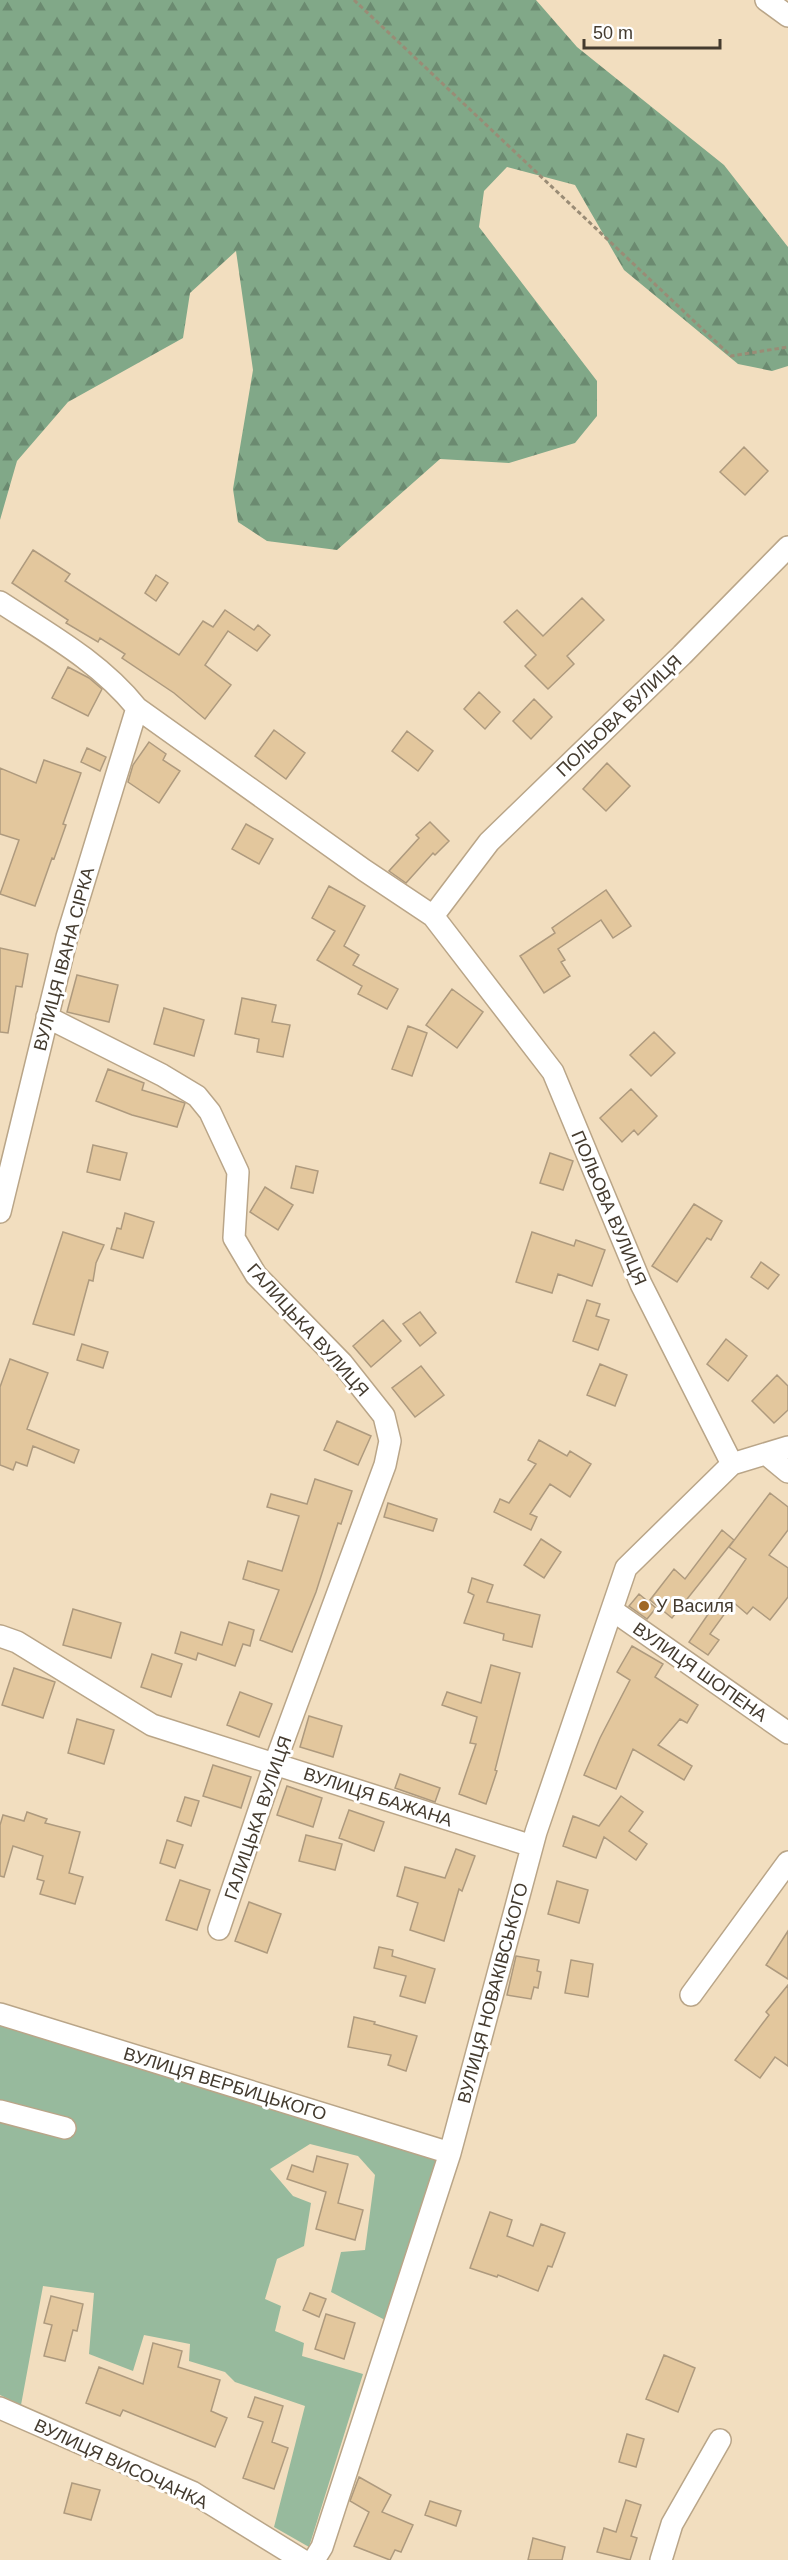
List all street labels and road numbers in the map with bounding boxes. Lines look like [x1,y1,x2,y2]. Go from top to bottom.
street label: ПОЛЬОВА ВУЛИЦЯ [552,651,686,781]
street label: ВУЛИЦЯ ІВАНА СІРКА [30,865,98,1053]
street label: ПОЛЬОВА ВУЛИЦЯ [567,1128,651,1288]
street label: ГАЛИЦЬКА ВУЛИЦЯ [243,1260,373,1400]
street label: ВУЛИЦЯ ШОПЕНА [629,1618,771,1726]
street label: ГАЛИЦЬКА ВУЛИЦЯ [221,1734,295,1902]
street label: ВУЛИЦЯ БАЖАНА [301,1763,455,1831]
street label: ВУЛИЦЯ НОВАКІВСЬКОГО [454,1881,532,2105]
street label: ВУЛИЦЯ ВЕРБИЦЬКОГО [121,2044,329,2124]
street label: ВУЛИЦЯ ВИСОЧАНКА [31,2415,211,2513]

